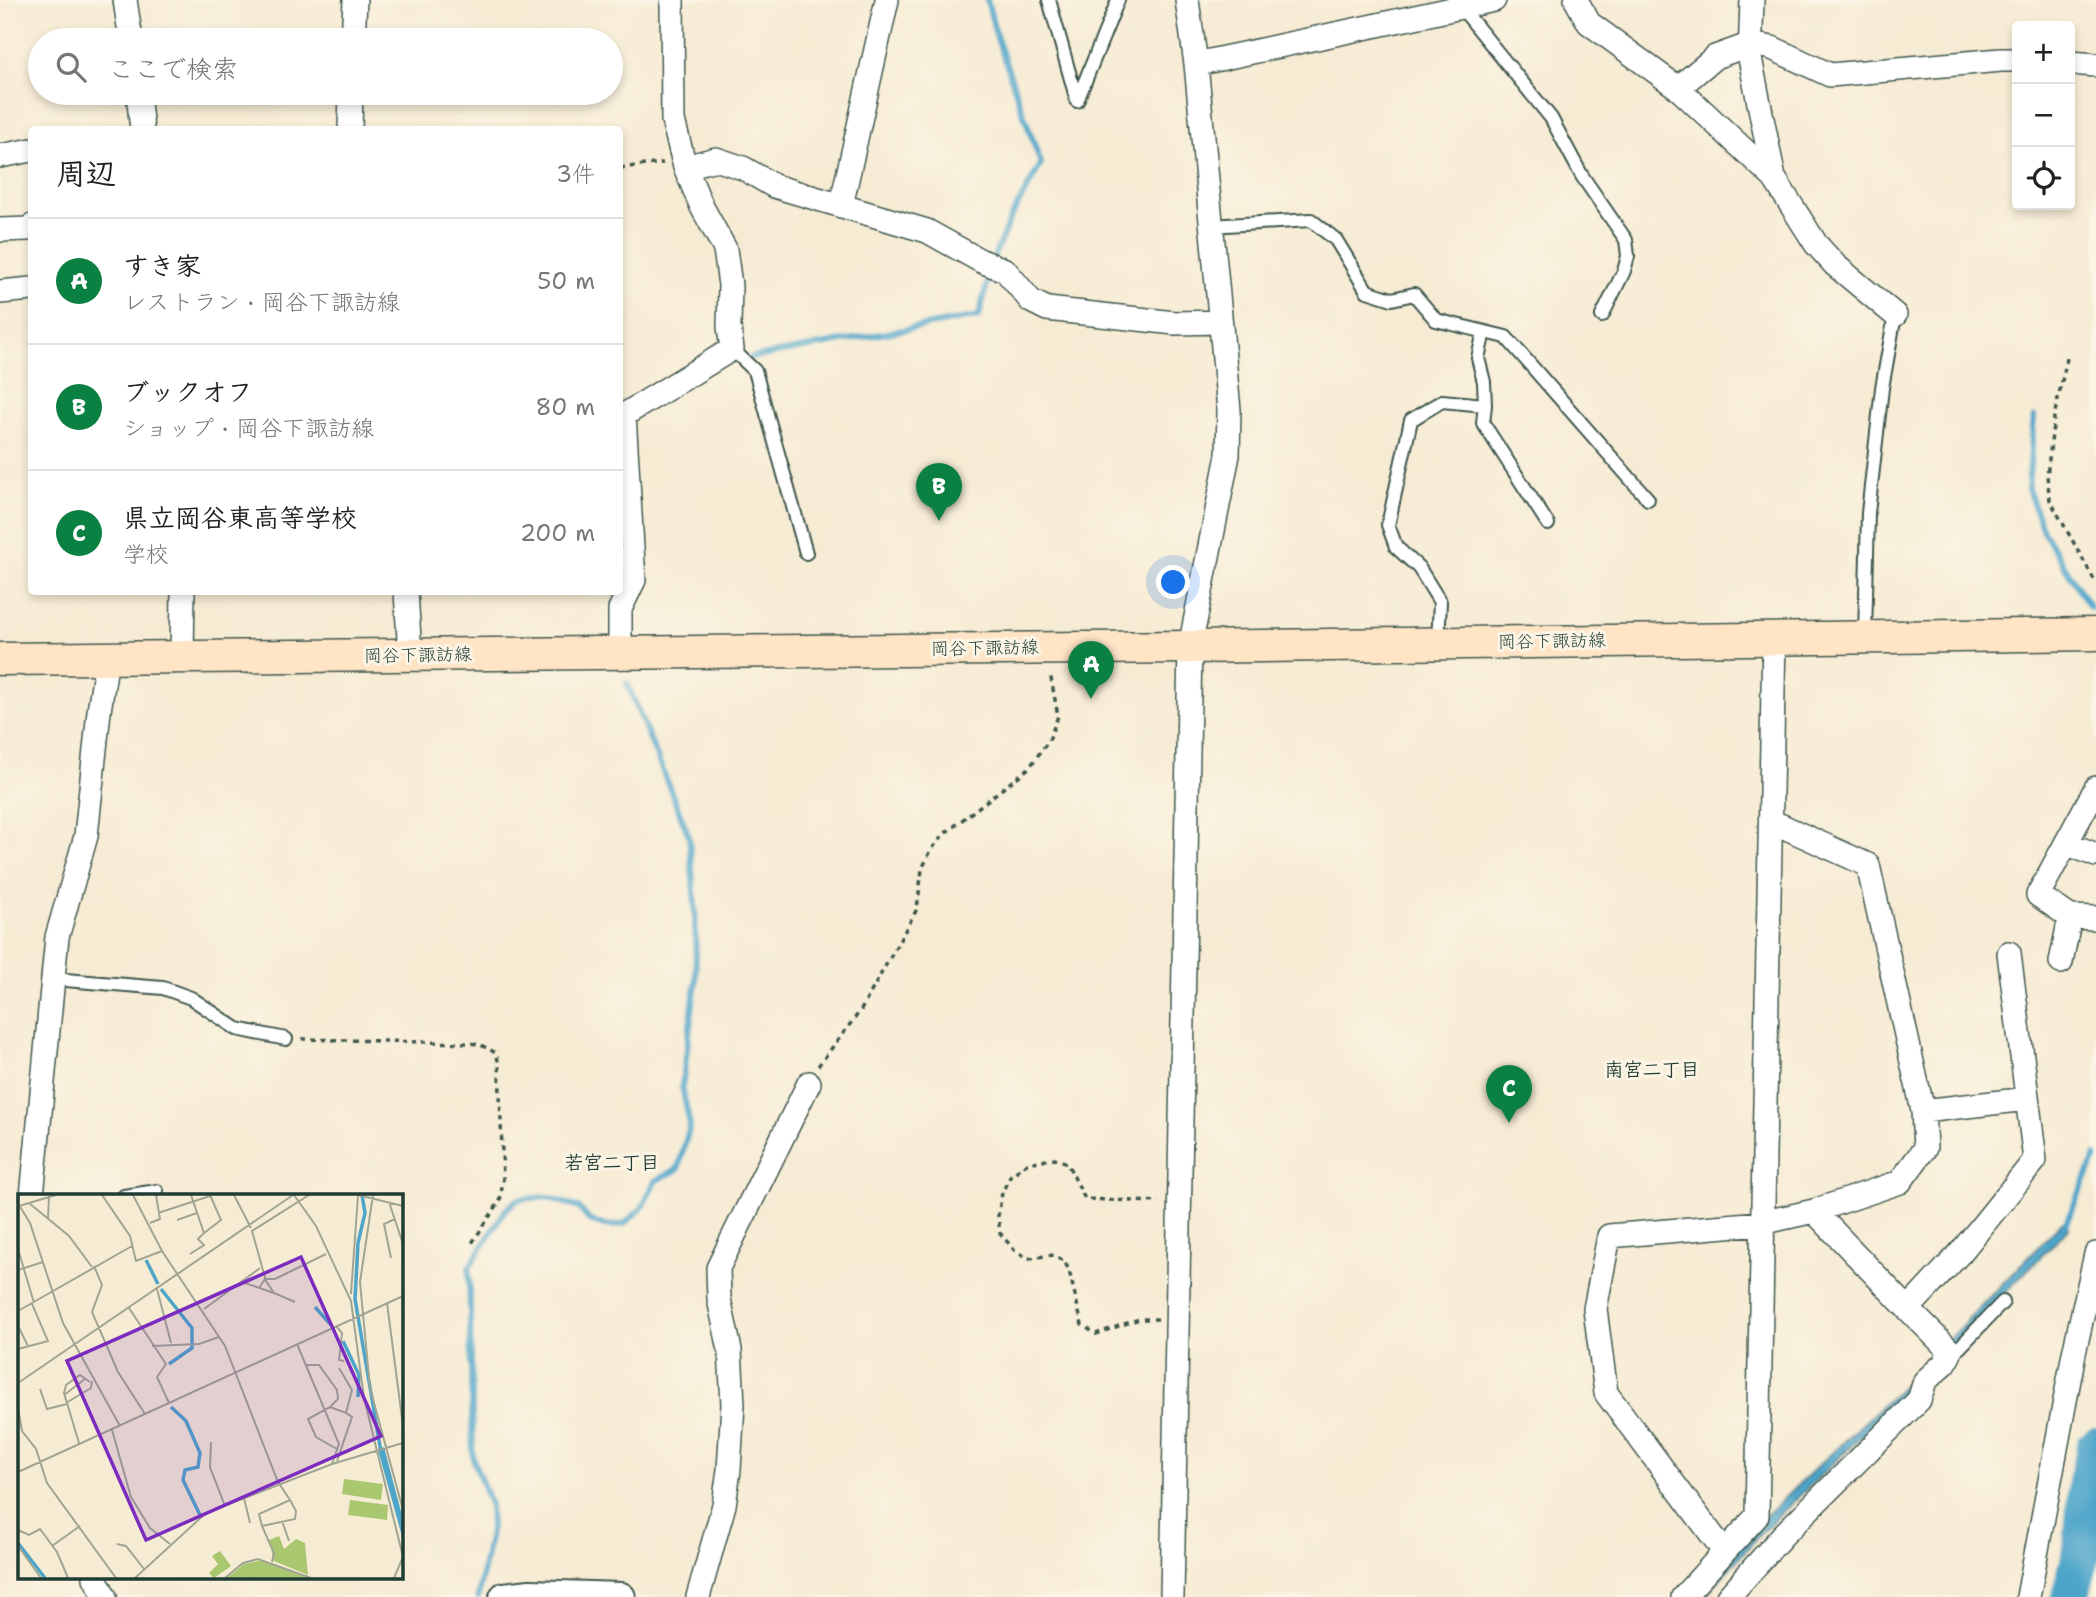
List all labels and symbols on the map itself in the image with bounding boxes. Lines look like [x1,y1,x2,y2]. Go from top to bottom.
pin: B [916,463,962,521]
your location [1156,565,1190,599]
street label: 岡谷下諏訪線 [1498,628,1606,654]
street label: 岡谷下諏訪線 [931,635,1039,661]
pin: A [1068,641,1114,699]
street label: 岡谷下諏訪線 [364,642,472,668]
district label: 南宮二丁目 [1604,1057,1700,1082]
pin: C [1486,1065,1532,1123]
district label: 若宮二丁目 [564,1150,660,1175]
inset map [18,1194,402,1580]

